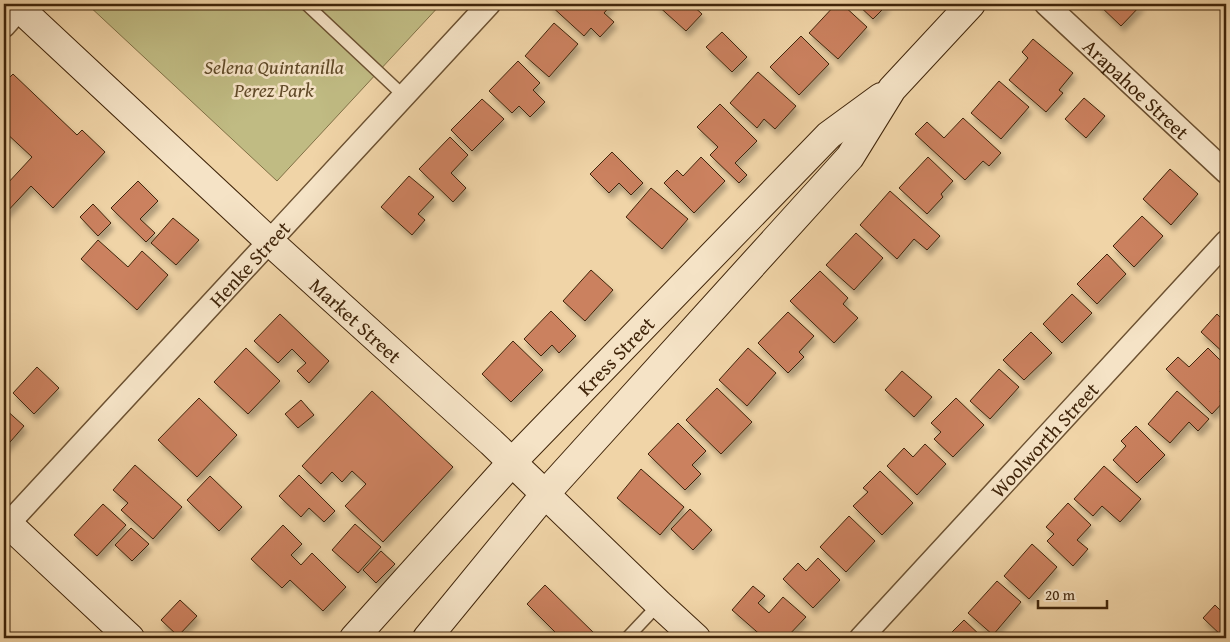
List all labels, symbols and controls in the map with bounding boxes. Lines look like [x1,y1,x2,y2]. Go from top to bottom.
street label: Arapahoe Street [1077,32,1196,146]
park label: Selena Quintanilla Perez Park [204,52,345,104]
street label: Henke Street [202,214,296,313]
street label: Market Street [304,270,409,369]
street label: Kress Street [570,309,661,401]
street label: Woolworth Street [983,375,1105,504]
scale bar [1038,577,1106,609]
text: 20 m [1045,584,1076,605]

